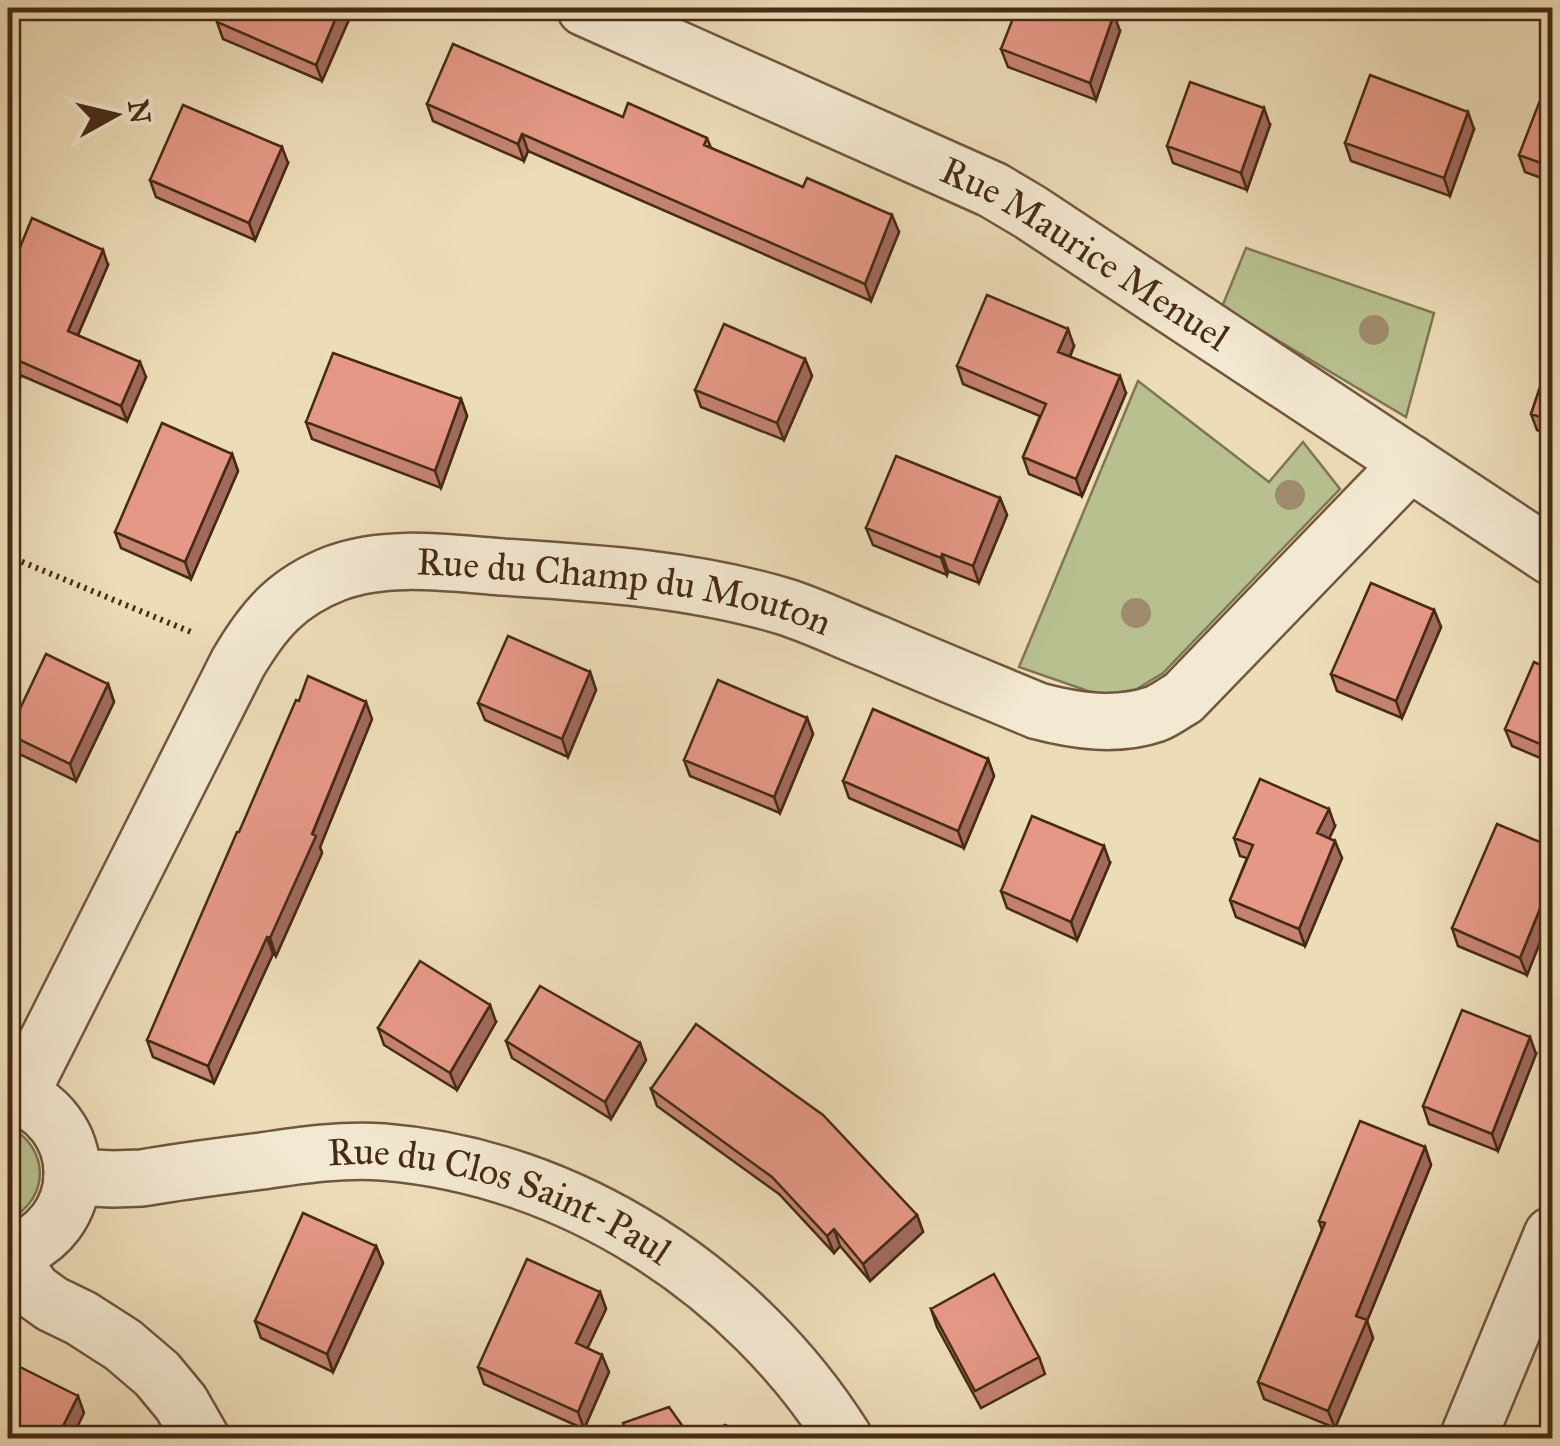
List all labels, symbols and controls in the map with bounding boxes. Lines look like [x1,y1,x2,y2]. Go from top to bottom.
north arrow [65,65,165,165]
text: N [120,97,158,126]
street label: Rue Maurice Menuel [934,147,1239,361]
street label: Rue du Champ du Mouton [416,538,839,645]
street label: Rue du Clos Saint-Paul [326,1128,681,1275]

